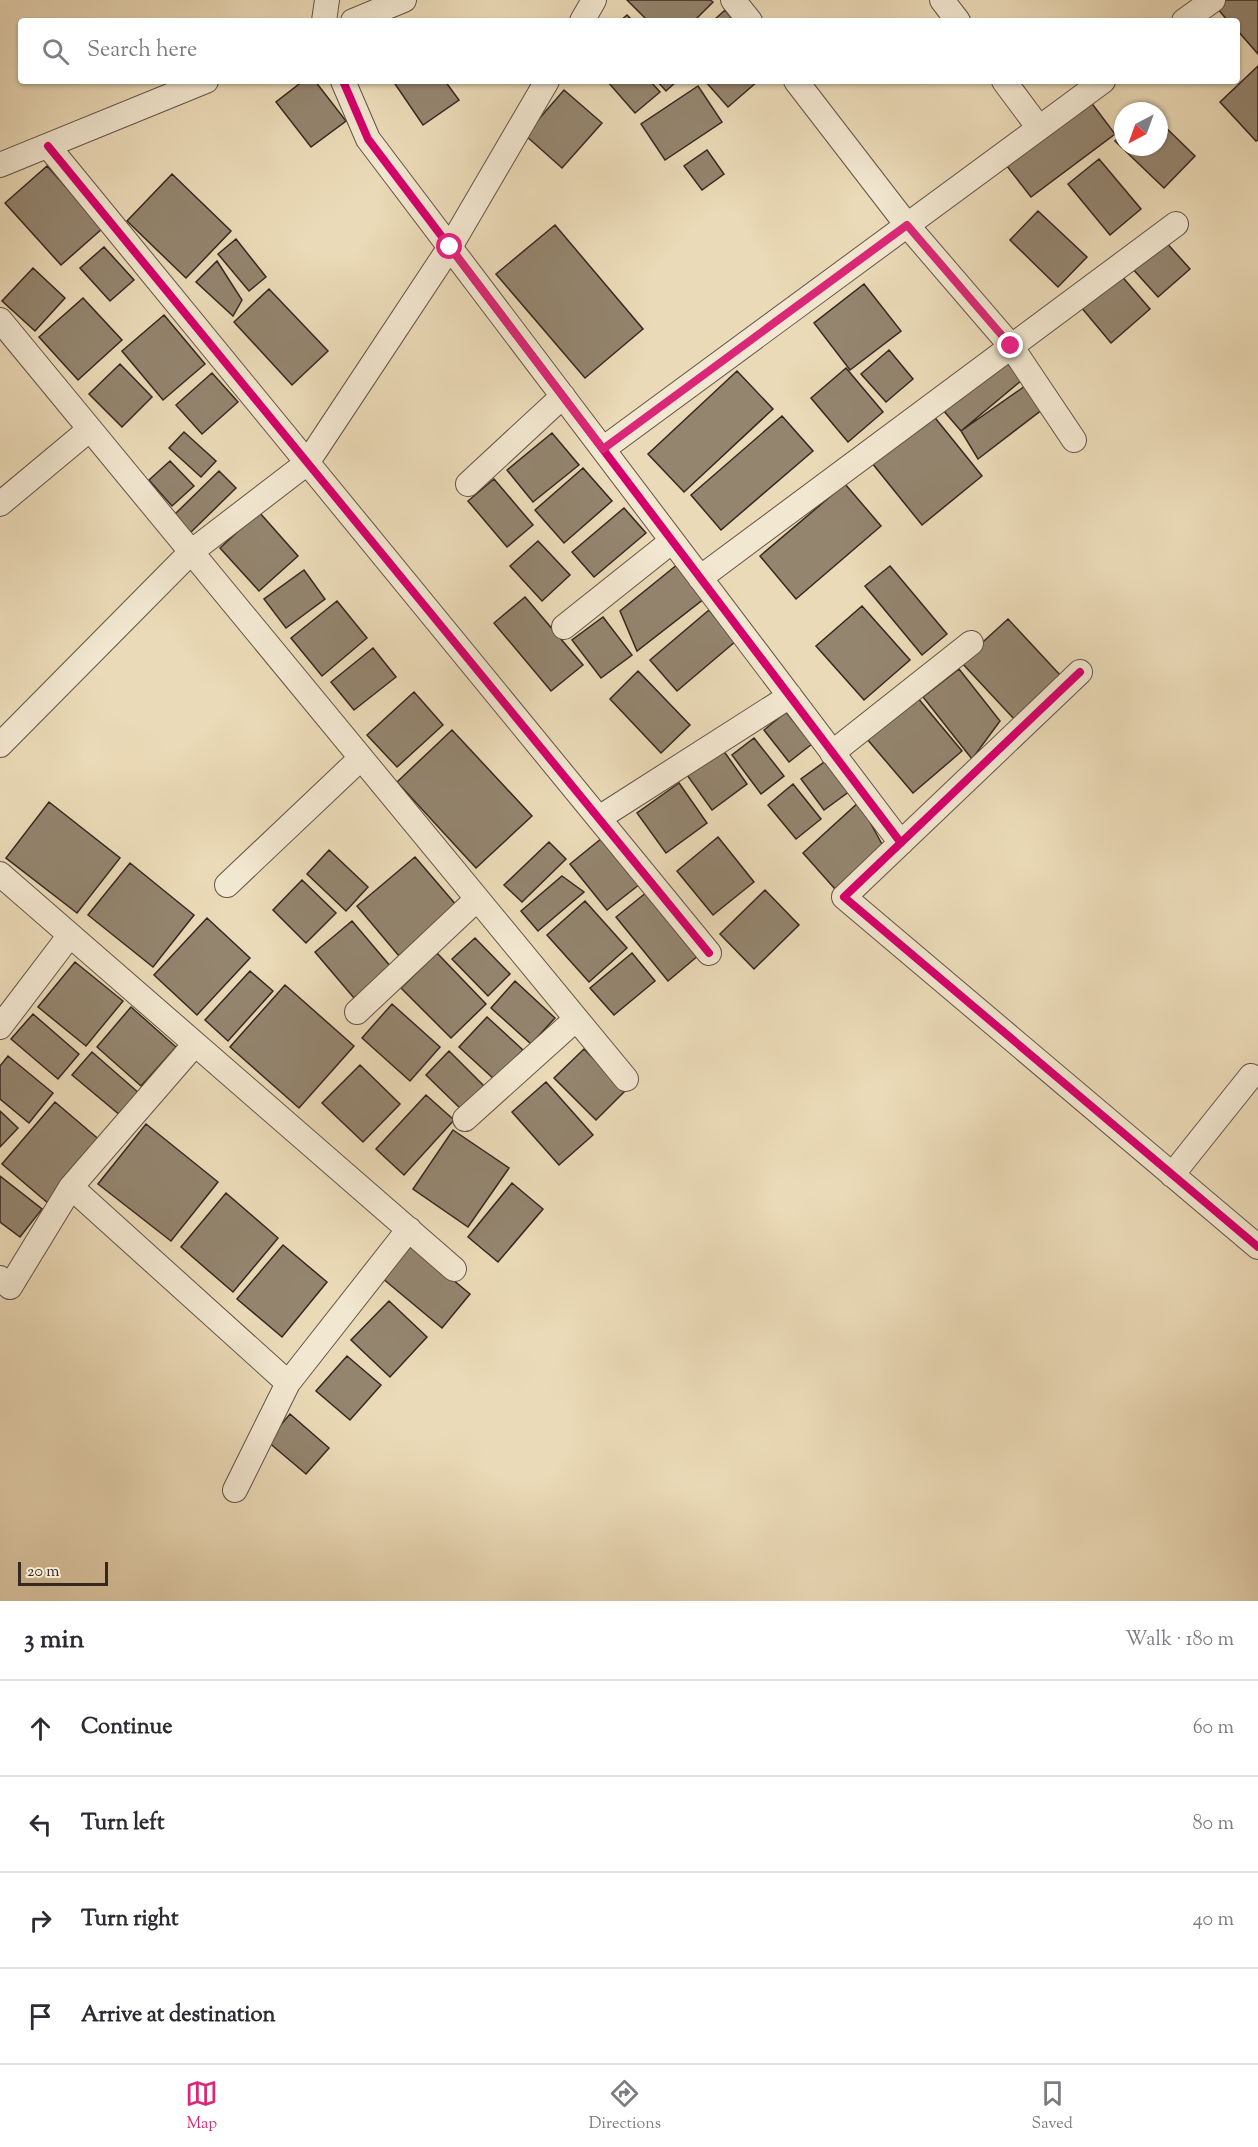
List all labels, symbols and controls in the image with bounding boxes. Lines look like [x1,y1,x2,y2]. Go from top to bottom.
search box [18,18,1240,84]
icon: search [39,35,72,68]
text: Search here [87,35,197,67]
north arrow [1114,102,1168,156]
route start [436,233,462,259]
route end [997,332,1023,358]
scale bar [18,1559,108,1586]
text: 20 m [27,1561,60,1584]
text: 3 min [24,1622,84,1659]
text: Walk · 180 m [1125,1626,1234,1655]
icon: ahead [24,1712,57,1745]
text: Continue [81,1712,172,1744]
text: 60 m [1193,1714,1234,1743]
icon: left [24,1808,57,1841]
text: Turn left [81,1808,164,1840]
text: 80 m [1193,1810,1234,1839]
icon: right [24,1904,57,1937]
text: Turn right [81,1904,178,1936]
text: 40 m [1193,1906,1234,1935]
icon: arrive [24,2000,57,2033]
text: Arrive at destination [81,2000,276,2032]
tab: Map [185,2077,218,2136]
tab: Directions [589,2077,661,2136]
tab: Saved [1032,2077,1073,2136]

